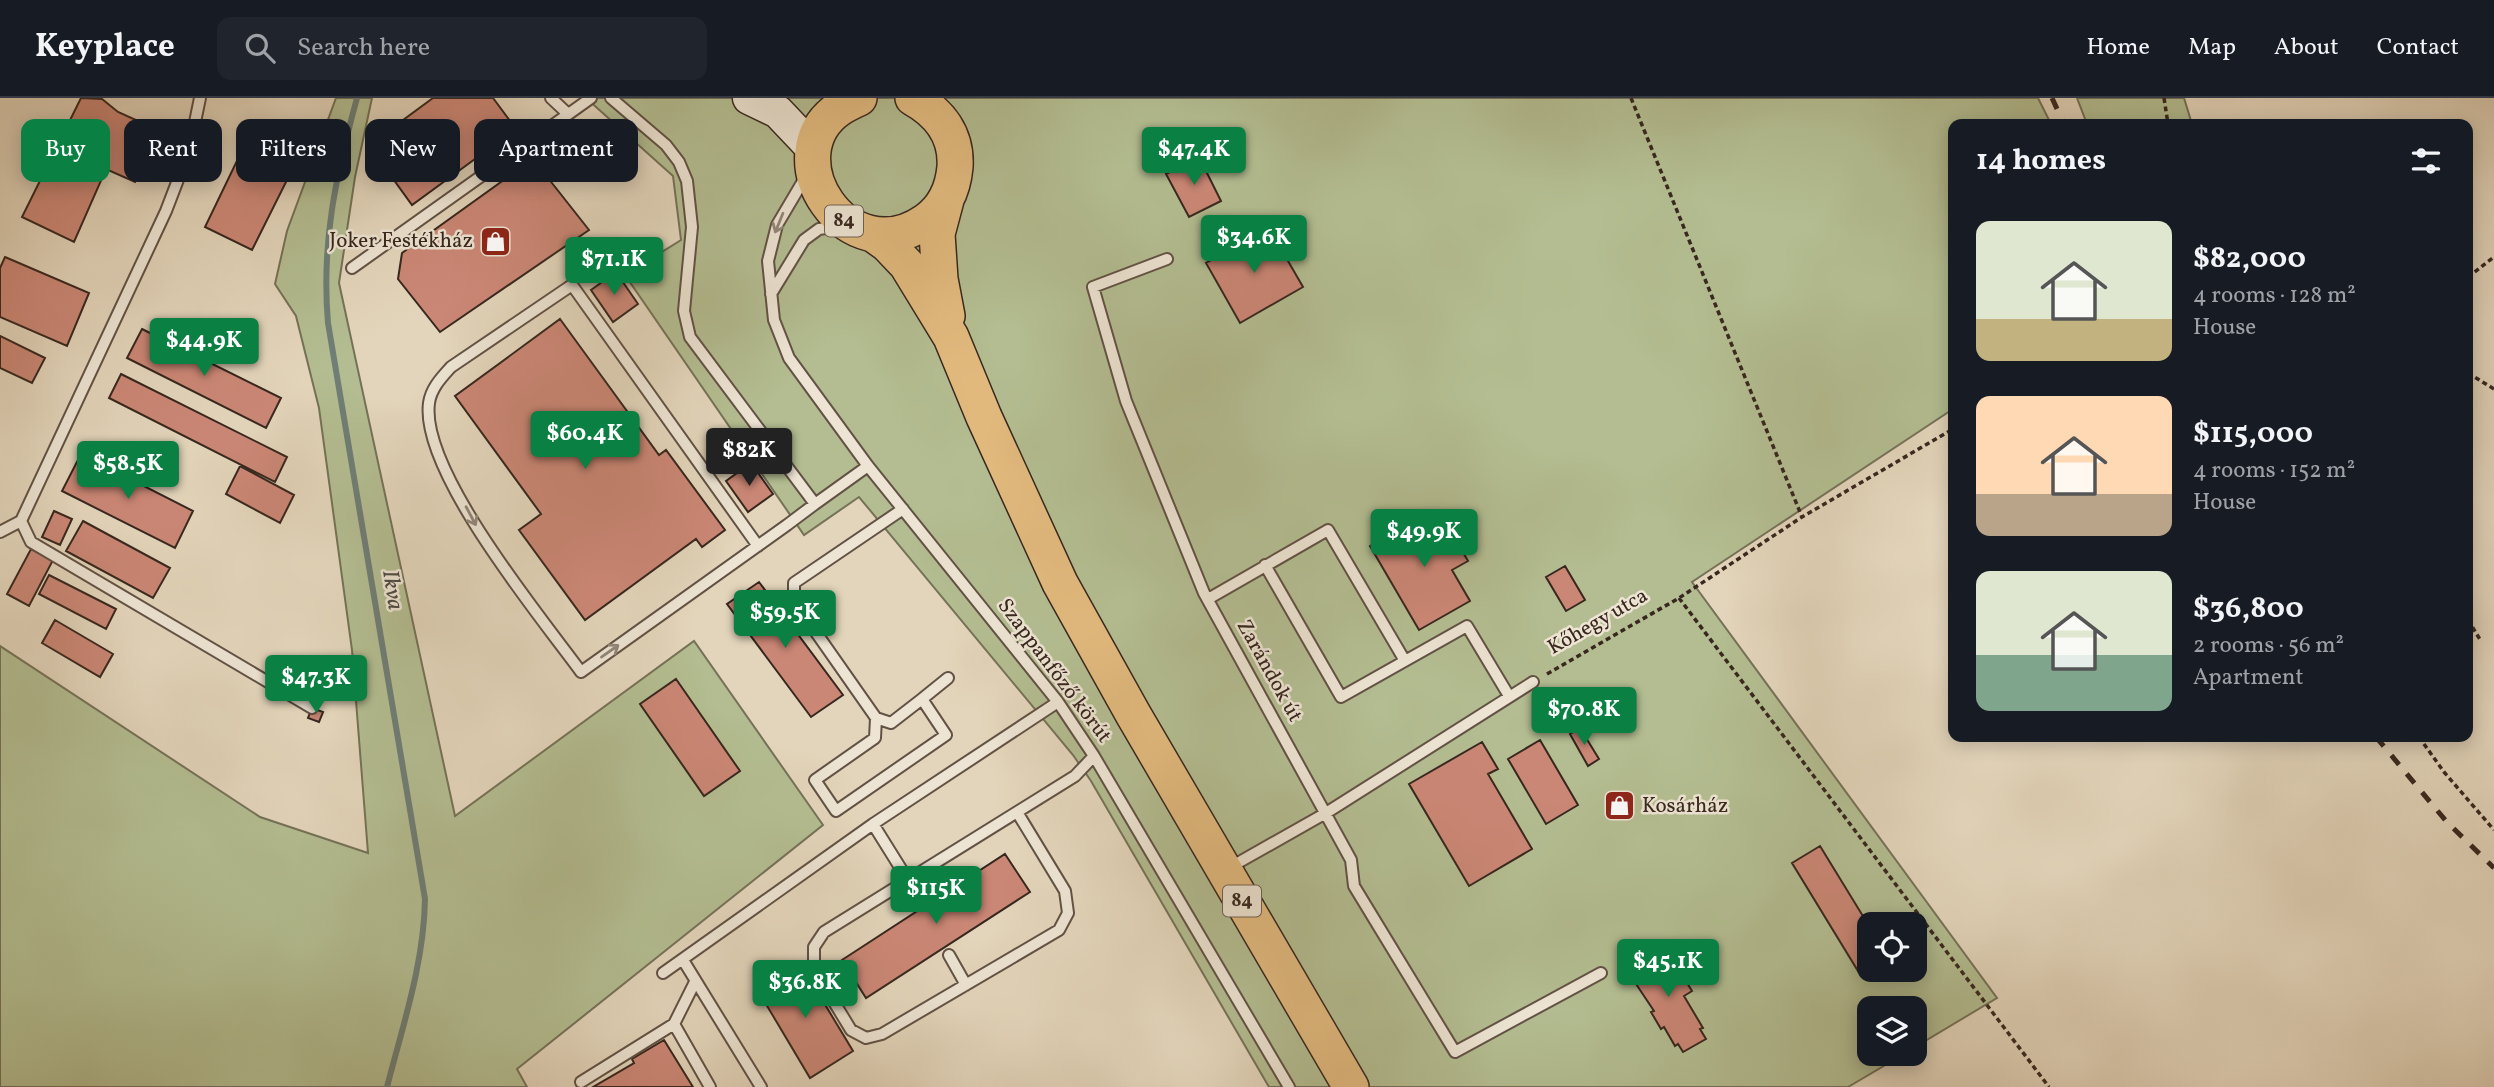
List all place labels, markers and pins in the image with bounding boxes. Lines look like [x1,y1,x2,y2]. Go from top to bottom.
pin: $47.4K [1137,127,1251,187]
pin: $34.6K [1197,216,1311,275]
shop icon: Joker Festékház [479,224,513,258]
place label: Joker Festékház [329,227,473,256]
pin: $71.1K [557,238,671,297]
pin: $44.9K [147,318,261,378]
pin: $60.4K [528,412,642,471]
pin: $82K [708,428,790,488]
pin: $58.5K [71,442,185,501]
pin: $49.9K [1367,510,1481,569]
pin: $59.5K [728,590,842,650]
pin: $47.3K [259,656,373,715]
pin: $70.8K [1527,688,1641,747]
shop icon: Kosárház [1602,789,1636,823]
place label: Kosárház [1642,792,1728,821]
pin: $115K [887,866,985,926]
pin: $45.1K [1611,940,1725,999]
pin: $36.8K [748,960,862,1020]

